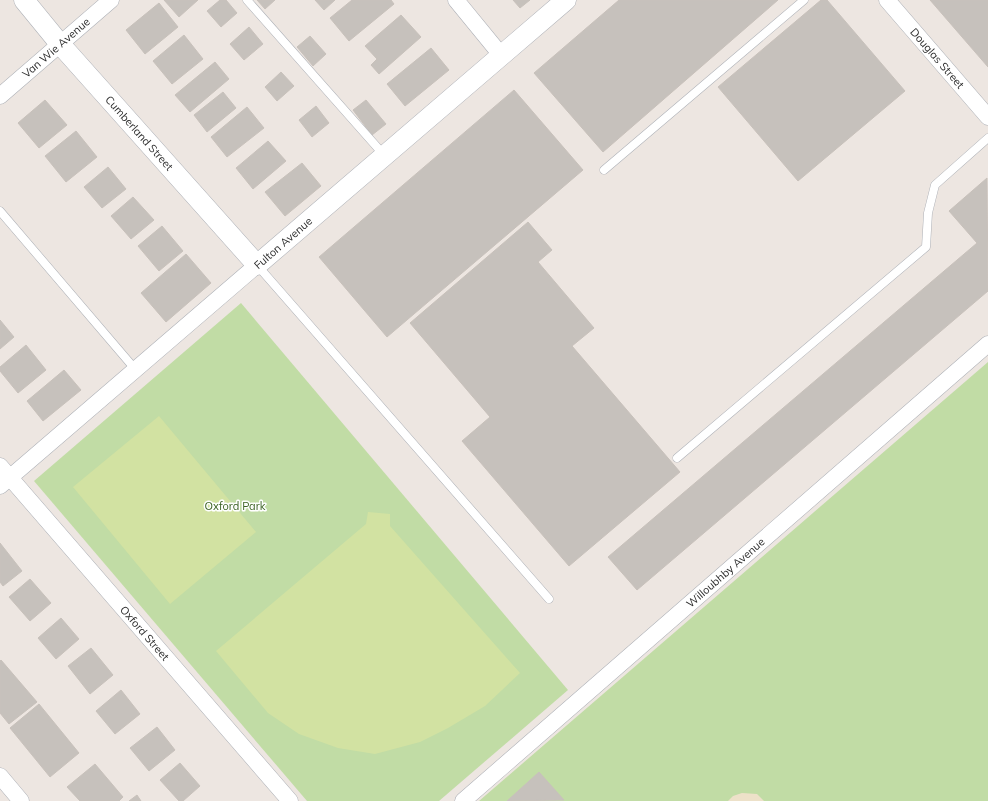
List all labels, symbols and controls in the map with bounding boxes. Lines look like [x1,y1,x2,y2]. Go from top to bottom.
street label: Van Wie Avenue [19,14,93,81]
street label: Douglas Street [907,25,967,92]
street label: Cumberland Street [102,93,176,173]
street label: Fulton Avenue [251,214,315,272]
park label: Oxford Park [205,499,266,513]
street label: Willoubhby Avenue [683,535,768,610]
street label: Oxford Street [117,603,172,664]

